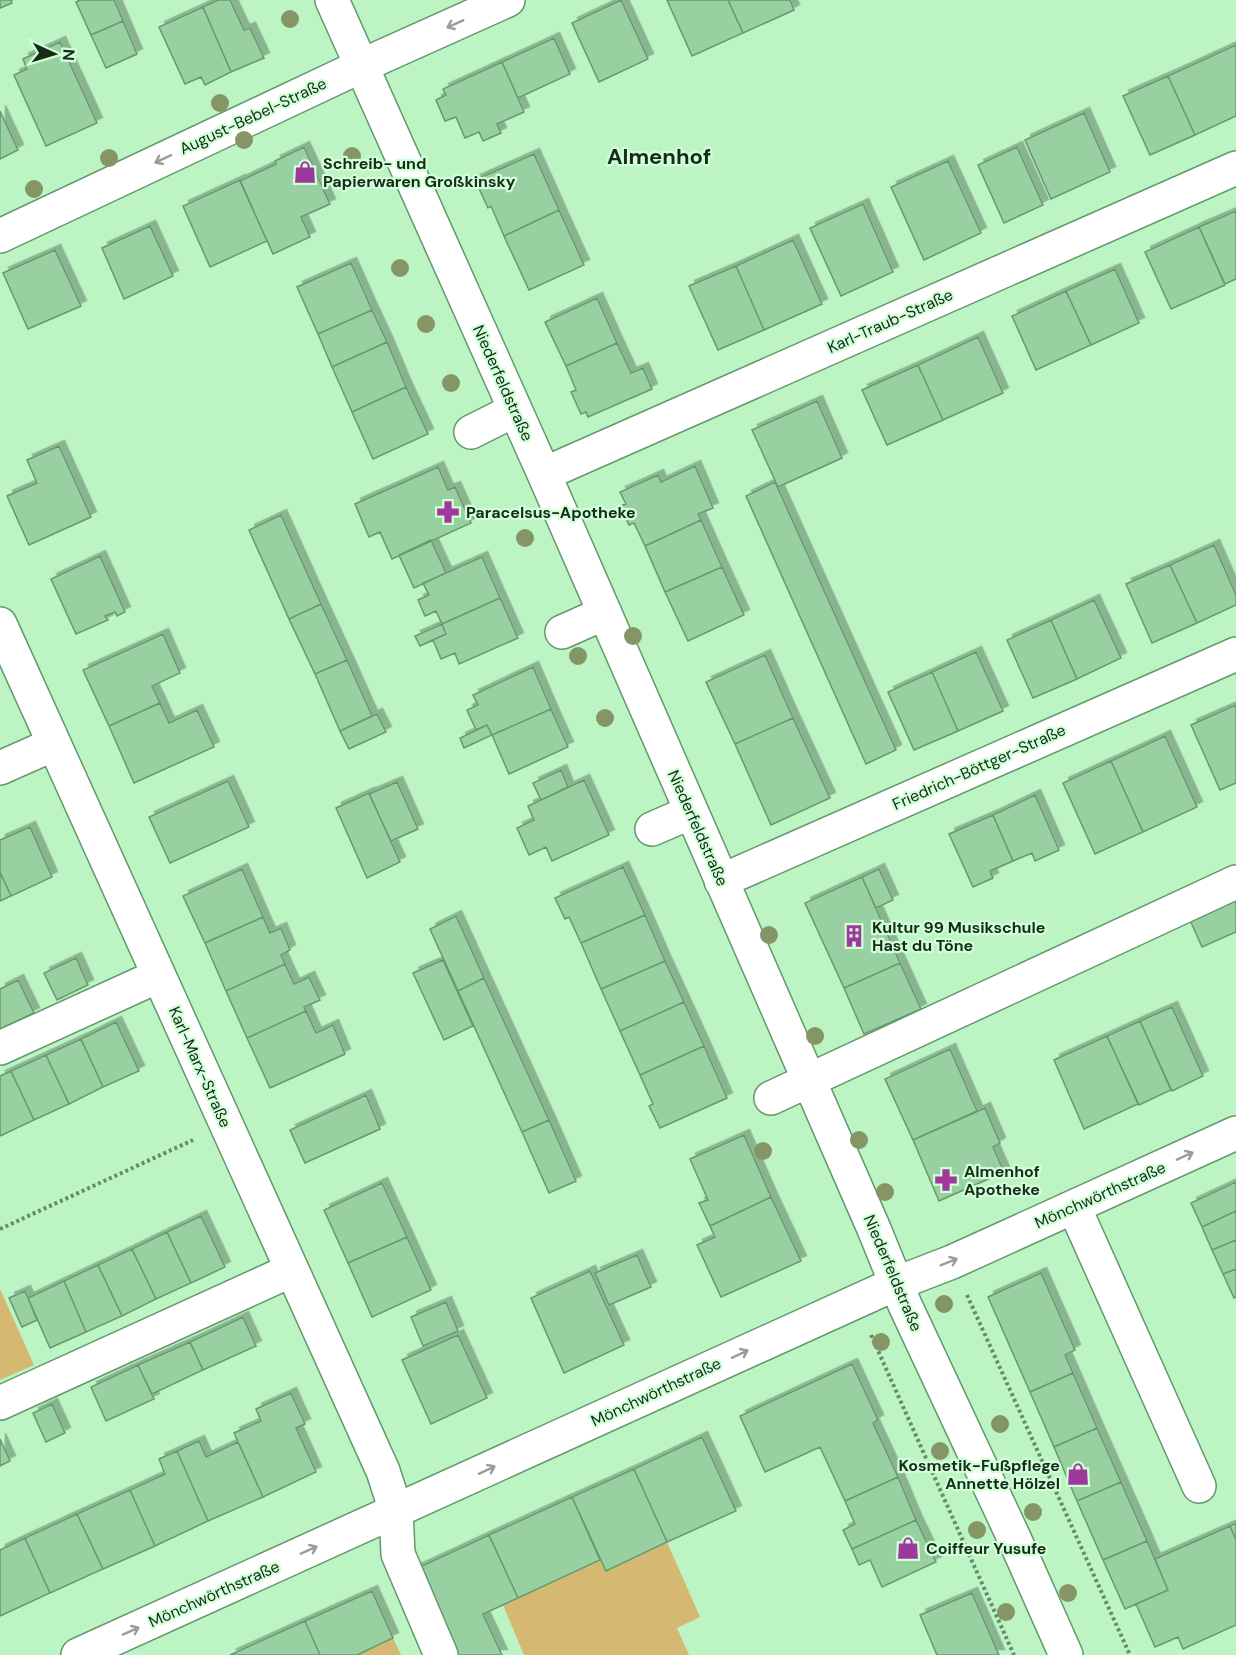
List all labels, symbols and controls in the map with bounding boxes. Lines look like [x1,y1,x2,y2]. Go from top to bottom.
one-way arrow [446,19,464,30]
north arrow [24,24,84,84]
text: N [58,48,79,62]
street label: August-Bebel-Straße [176,73,330,159]
district label: Almenhof [607,142,711,171]
one-way arrow [155,153,173,165]
place label: Schreib- und Papierwaren Großkinsky [323,153,516,192]
shop icon: Schreib- und Papierwaren Großkinsky [292,159,318,185]
street label: Karl-Traub-Straße [824,284,956,358]
street label: Niederfeldstraße [468,322,538,444]
pharmacy icon: Paracelsus-Apotheke [435,499,461,525]
place label: Paracelsus-Apotheke [466,502,636,523]
street label: Friedrich-Böttger-Straße [889,719,1069,815]
street label: Niederfeldstraße [663,767,733,889]
place label: Kultur 99 Musikschule Hast du Töne [872,917,1045,956]
building icon: Kultur 99 Musikschule Hast du Töne [841,923,867,949]
street label: Karl-Marx-Straße [164,1003,236,1131]
one-way arrow [1175,1150,1193,1162]
street label: Mönchwörthstraße [1031,1157,1169,1233]
place label: Almenhof Apotheke [964,1161,1040,1200]
pharmacy icon: Almenhof Apotheke [933,1167,959,1193]
street label: Niederfeldstraße [859,1211,927,1335]
one-way arrow [940,1256,958,1267]
one-way arrow [731,1348,749,1359]
street label: Mönchwörthstraße [588,1353,724,1431]
place label: Kosmetik-Fußpflege Annette Hölzel [899,1455,1060,1494]
shop icon: Kosmetik-Fußpflege Annette Hölzel [1065,1461,1091,1487]
one-way arrow [477,1463,495,1475]
shop icon: Coiffeur Yusufe [895,1535,921,1561]
place label: Coiffeur Yusufe [926,1538,1046,1559]
one-way arrow [300,1544,318,1556]
street label: Mönchwörthstraße [145,1556,283,1632]
one-way arrow [122,1625,140,1636]

